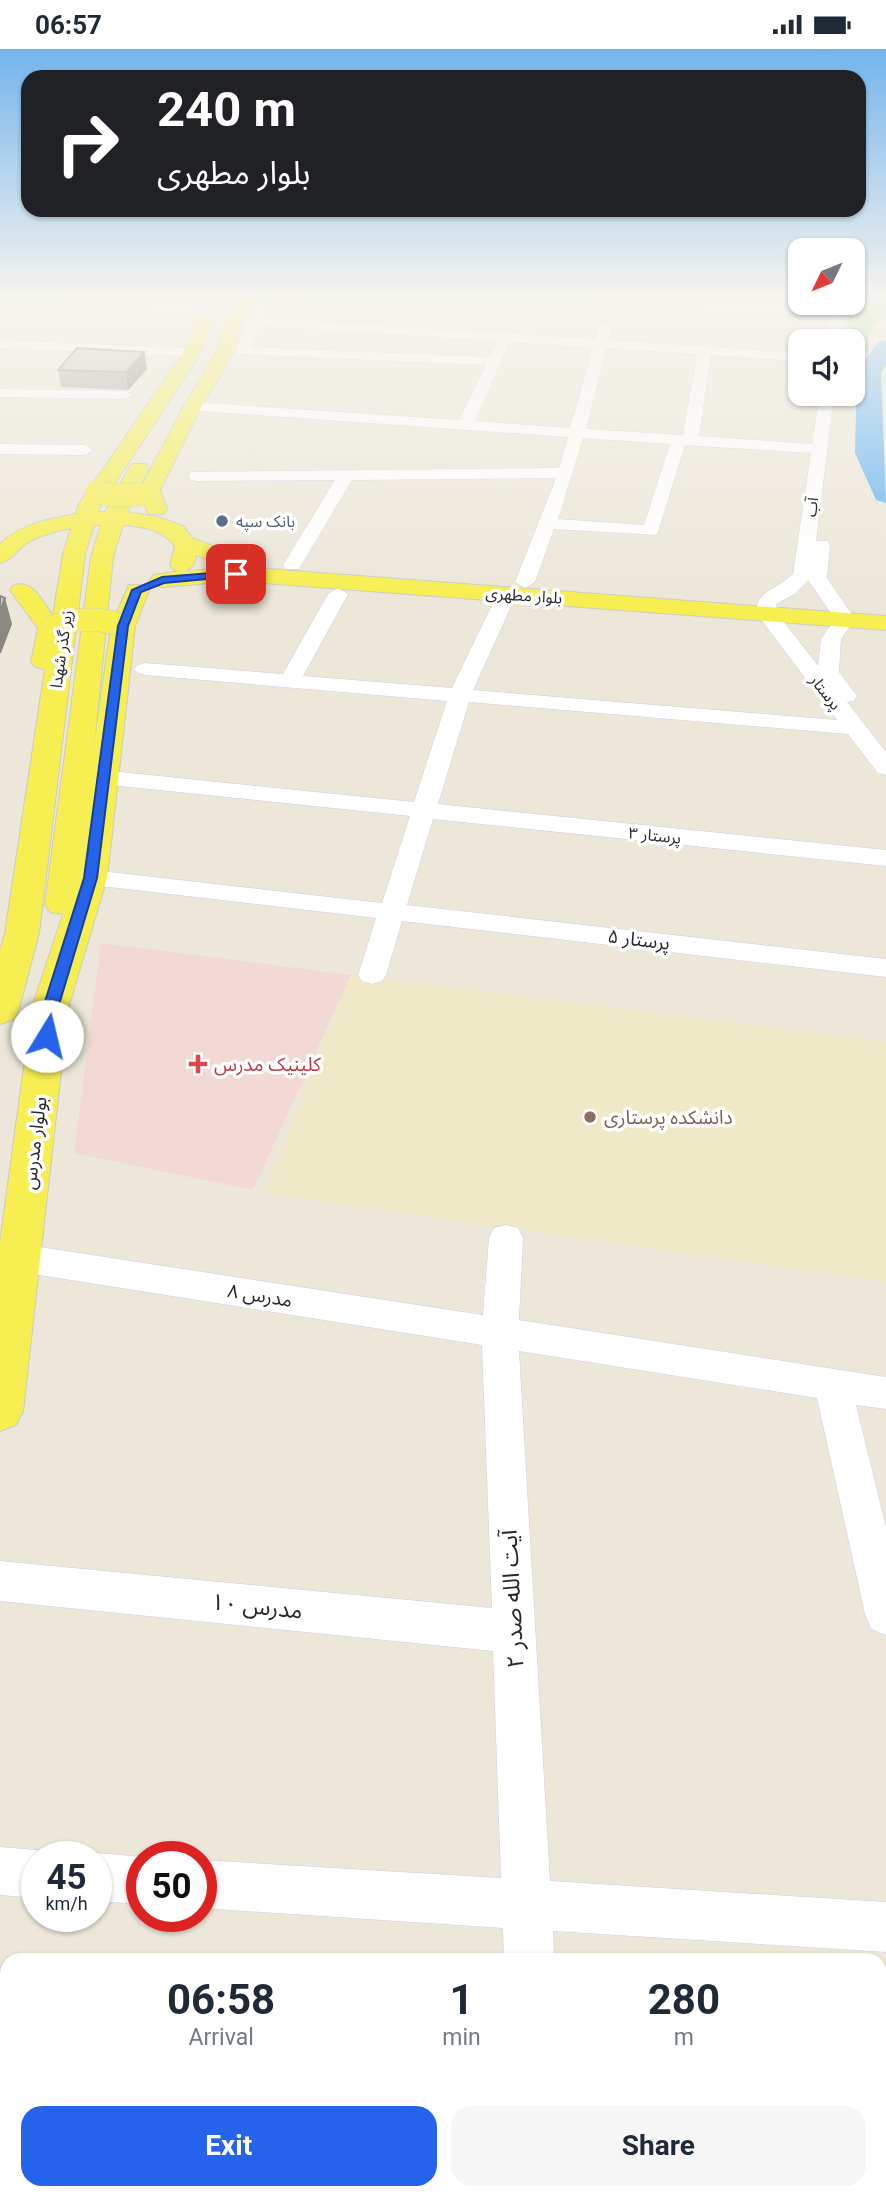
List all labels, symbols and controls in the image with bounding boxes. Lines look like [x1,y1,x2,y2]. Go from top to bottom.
text: 06:57 [35,10,102,40]
text: 240 m [157,81,296,138]
icon: right [42,98,133,189]
text: بلوار مطهری [157,154,310,192]
north arrow [788,238,864,315]
map controls [788,238,865,406]
button: sound [788,329,865,406]
street label: آب [801,495,822,518]
place label: بانک سپه [236,512,295,532]
marker: بانک سپه [214,513,230,529]
pin [206,544,266,604]
icon: arrive [217,555,255,593]
street label: بلوار مطهری [485,583,563,608]
street label: زیر گذر شهدا [47,609,76,689]
street label: پرستار [804,670,845,714]
street label: پرستار ۳ [628,823,682,849]
street label: پرستار ۵ [606,924,671,956]
position arrow [10,999,84,1073]
place label: کلینیک مدرس [214,1053,322,1076]
marker: کلینیک مدرس [188,1054,208,1074]
street label: بولوار مدرس [17,1095,52,1191]
place label: دانشکده پرستاری [604,1106,733,1130]
marker: دانشکده پرستاری [582,1109,598,1125]
street label: مدرس ۸ [226,1279,294,1312]
street label: آیت الله صدر ۲ [495,1528,530,1669]
street label: مدرس ۱۰ [210,1588,304,1625]
speed limit sign: 50 [126,1841,217,1932]
text: 45 [46,1857,87,1898]
text: km/h [45,1893,88,1914]
text: 06:58 [167,1975,275,2024]
text: 1 [449,1975,474,2024]
text: 280 [648,1975,720,2024]
text: Arrival [188,2024,254,2051]
text: min [442,2024,481,2051]
text: m [674,2024,694,2051]
button: Exit [21,2106,437,2186]
button: Share [451,2106,866,2186]

